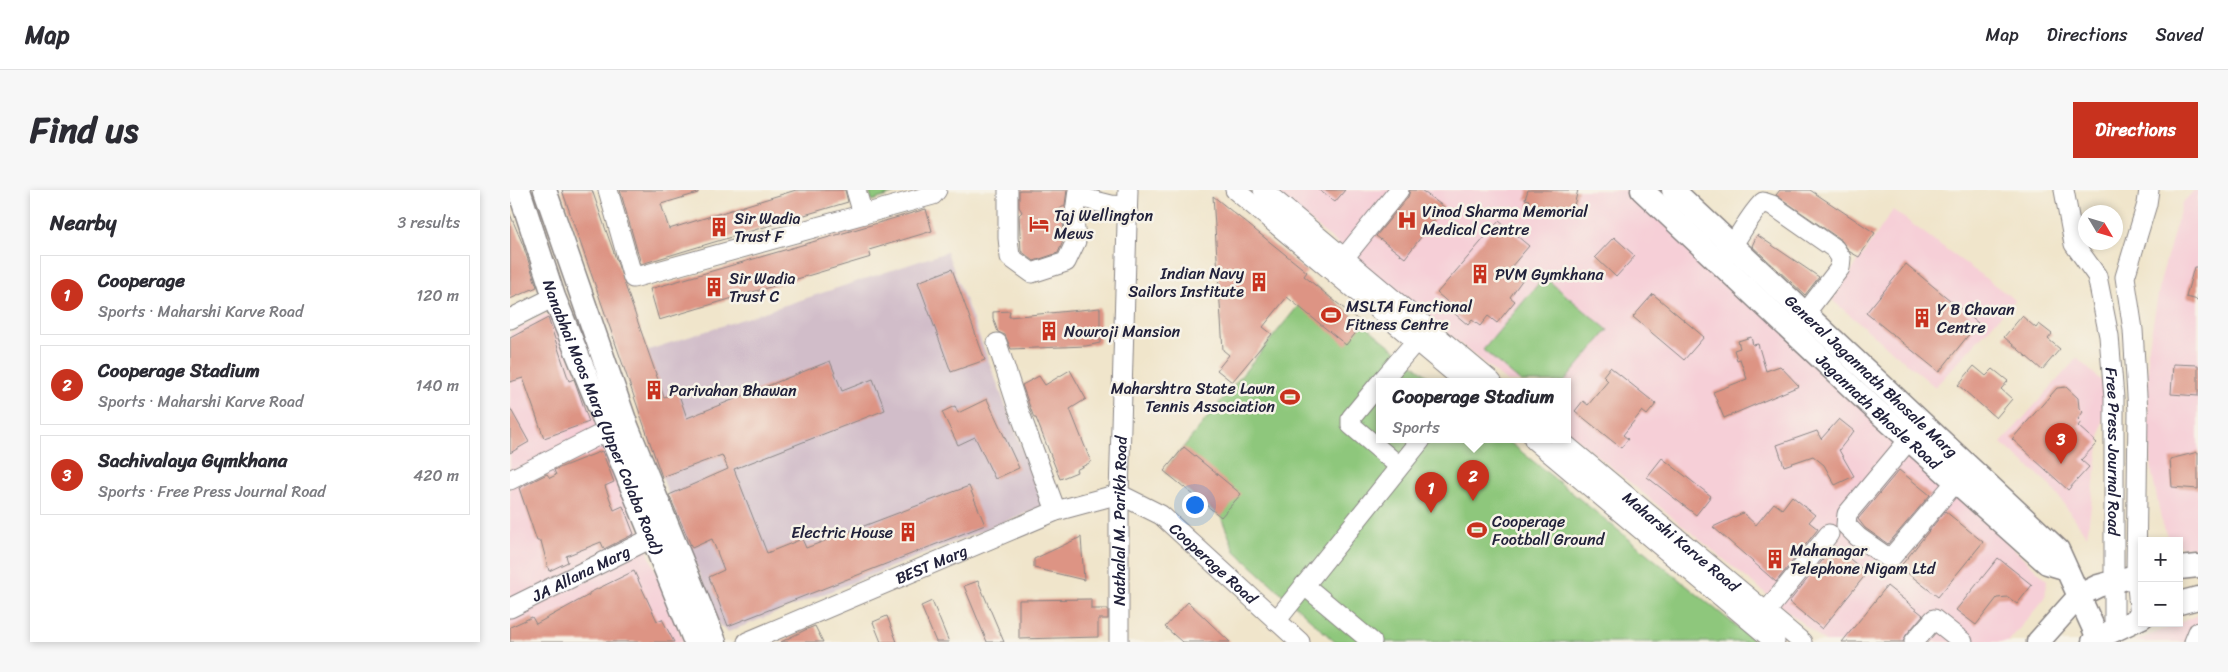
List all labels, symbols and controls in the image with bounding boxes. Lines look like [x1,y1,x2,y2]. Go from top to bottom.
text: Map [25,14,69,56]
text: Map [1986,19,2019,51]
text: Directions [2047,19,2128,51]
text: Saved [2156,19,2203,51]
text: Find us [30,99,138,161]
button: Directions [2073,102,2198,158]
place label: Vinod Sharma Memorial Medical Centre [1422,197,1588,244]
place label: Taj Wellington Mews [1054,201,1153,248]
text: Nearby [50,204,116,242]
place label: Sir Wadia Trust F [734,204,801,251]
north arrow [2078,205,2123,250]
text: 3 results [397,208,460,237]
hospital icon: Vinod Sharma Memorial Medical Centre [1396,209,1418,231]
hotel icon: Taj Wellington Mews [1028,213,1050,235]
building icon: Sir Wadia Trust F [708,216,730,238]
place label: Indian Navy Sailors Institute [1128,259,1245,306]
place label: PVM Gymkhana [1495,260,1604,289]
building icon: PVM Gymkhana [1469,263,1491,285]
text: Cooperage [98,264,185,297]
place label: Sir Wadia Trust C [729,264,796,311]
building icon: Indian Navy Sailors Institute [1248,271,1270,293]
street label: Nanabhai Moos Marg (Upper Colaba Road) [535,276,673,560]
building icon: Sir Wadia Trust C [703,276,725,298]
text: 1 [64,281,70,310]
text: 120 m [416,281,459,310]
street label: General Jagannath Bhosale Marg [1778,287,1965,465]
place label: MSLTA Functional Fitness Centre [1346,292,1472,339]
place label: Y B Chavan Centre [1937,295,2015,342]
text: Sports · Maharshi Karve Road [98,297,303,326]
sports icon: MSLTA Functional Fitness Centre [1320,304,1342,326]
building icon: Y B Chavan Centre [1911,307,1933,329]
place label: Nowroji Mansion [1064,317,1181,346]
building icon: Nowroji Mansion [1038,320,1060,342]
street label: Jagannath Bhosle Road [1808,345,1949,478]
text: Cooperage Stadium [98,354,260,387]
street label: Free Press Journal Road [2097,366,2129,537]
text: 2 [62,371,72,400]
text: 140 m [416,371,459,400]
place label: Maharshtra State Lawn Tennis Association [1111,374,1275,421]
place label: Parivahan Bhawan [669,376,797,405]
popup [1376,378,1571,443]
building icon: Parivahan Bhawan [643,379,665,401]
text: Cooperage Stadium [1393,380,1554,413]
sports icon: Maharshtra State Lawn Tennis Association [1279,386,1301,408]
text: Sports · Maharshi Karve Road [98,387,303,416]
text: Sports [1393,413,1440,442]
pin: 3 [2045,423,2077,464]
street label: Nathalal M. Parikh Road [1104,434,1135,606]
text: Sachivalaya Gymkhana [98,444,287,477]
pin: 2 [1457,460,1489,501]
text: 3 [63,461,71,490]
text: 420 m [413,461,459,490]
pin: 1 [1415,472,1447,513]
text: Sports · Free Press Journal Road [98,477,326,506]
street label: Maharshi Karve Road [1616,483,1748,600]
your location [1182,492,1208,518]
place label: Cooperage Football Ground [1492,507,1606,554]
street label: Cooperage Road [1162,515,1266,612]
place label: Electric House [791,518,893,547]
sports icon: Cooperage Football Ground [1466,519,1488,541]
building icon: Electric House [897,521,919,543]
street label: JA Allana Marg [526,536,635,610]
street label: BEST Marg [890,536,972,592]
place label: Mahanagar Telephone Nigam Ltd [1790,536,1937,583]
map controls [2138,537,2183,627]
button: + [2138,537,2183,582]
building icon: Mahanagar Telephone Nigam Ltd [1764,548,1786,570]
button: − [2138,582,2183,627]

